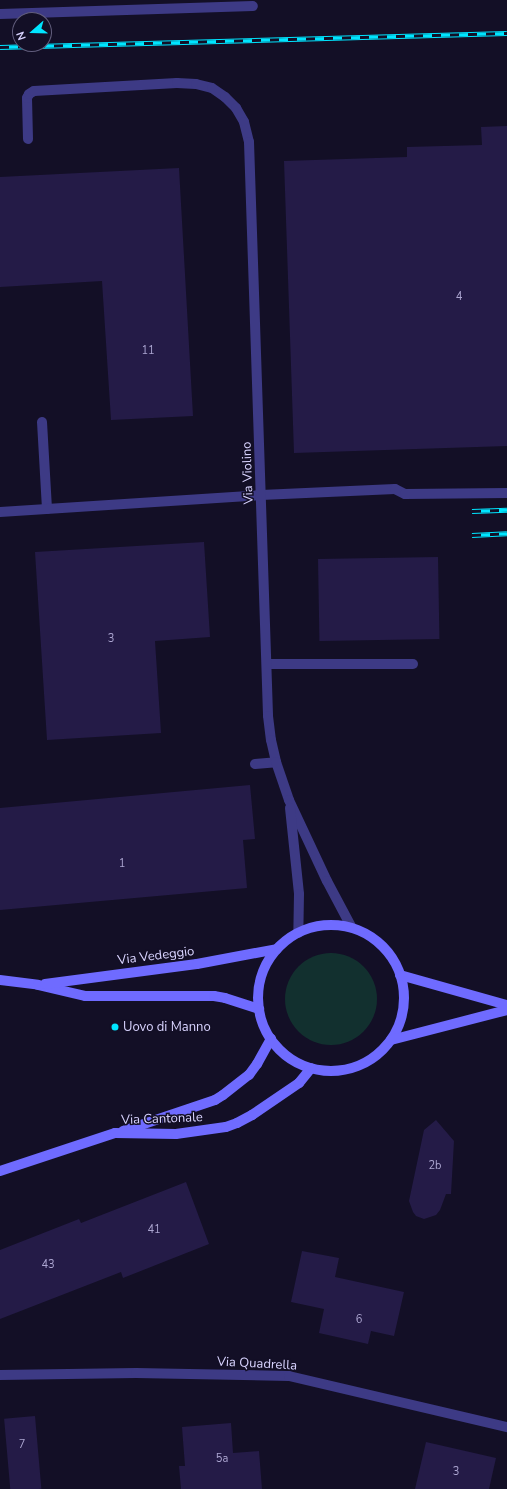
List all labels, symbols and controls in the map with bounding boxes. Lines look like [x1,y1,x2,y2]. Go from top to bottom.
north arrow [12,12,52,52]
text: N [13,30,30,42]
house number: 4 [456,290,462,304]
house number: 11 [141,344,155,358]
street label: Via Violino [239,441,257,505]
house number: 3 [108,632,114,646]
house number: 1 [119,857,125,871]
street label: Via Vedeggio [117,944,195,968]
place label: Uovo di Manno [123,1019,211,1035]
marker: Uovo di Manno [110,1022,120,1032]
street label: Via Cantonale [121,1110,203,1128]
house number: 2b [428,1159,442,1173]
house number: 41 [147,1223,161,1237]
house number: 43 [41,1258,55,1272]
house number: 6 [356,1313,362,1327]
street label: Via Quadrella [217,1354,297,1374]
house number: 7 [19,1438,25,1452]
house number: 5a [216,1452,228,1466]
house number: 3 [453,1465,459,1479]

